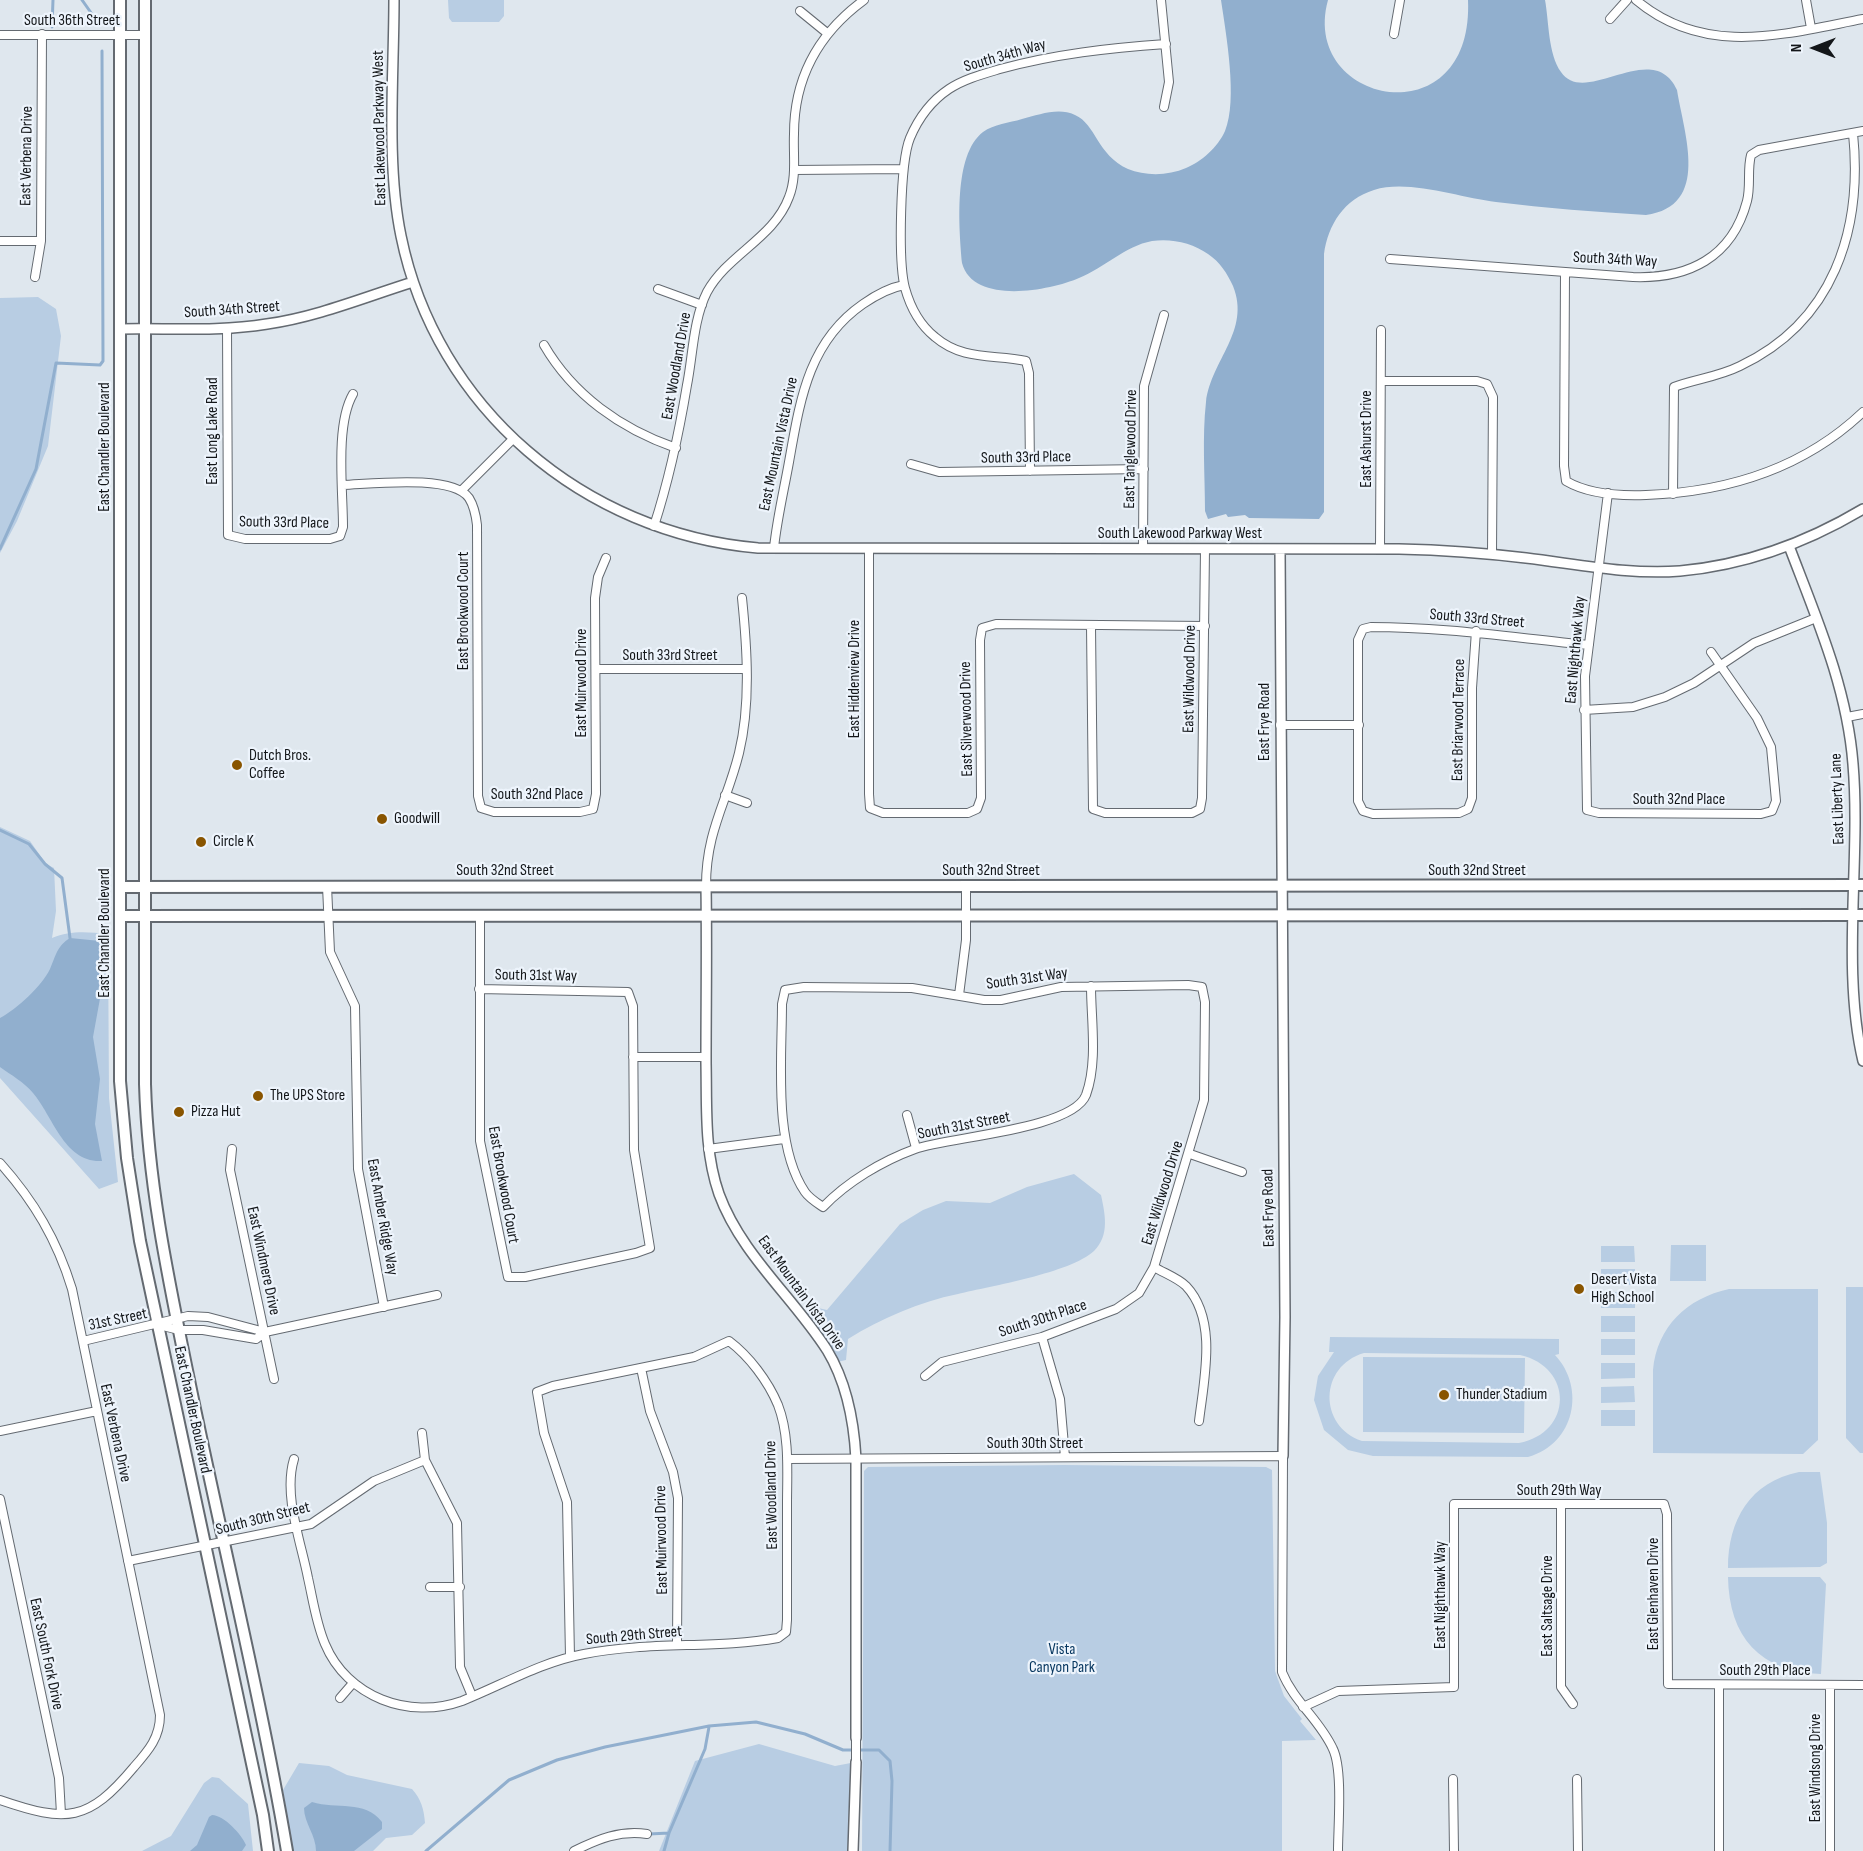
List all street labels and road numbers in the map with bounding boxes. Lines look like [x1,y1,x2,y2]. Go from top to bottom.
street label: South 36th Street [24,11,120,31]
street label: South 34th Way [962,35,1048,77]
street label: East Lakewood Parkway West [369,50,391,206]
street label: East Verbena Drive [17,106,37,206]
street label: South 34th Way [1572,248,1658,272]
street label: South 34th Street [183,297,281,323]
street label: East Woodland Drive [658,311,696,421]
street label: East Mountain Vista Drive [755,375,803,513]
street label: East Long Lake Road [203,377,223,485]
street label: East Chandler Boulevard [95,382,115,512]
street label: East Tanglewood Drive [1120,389,1142,509]
street label: East Ashurst Drive [1357,390,1377,488]
street label: South 33rd Place [981,448,1071,468]
street label: South 33rd Place [239,513,329,533]
street label: South Lakewood Parkway West [1098,524,1262,544]
street label: East Brookwood Court [454,552,474,670]
street label: East Nighthawk Way [1562,595,1590,705]
street label: South 33rd Street [1429,605,1525,633]
street label: East Hiddenview Drive [845,620,865,738]
street label: East Wildwood Drive [1179,625,1201,733]
street label: East Muirwood Drive [572,628,592,738]
street label: South 33rd Street [622,646,718,666]
street label: East Briarwood Terrace [1448,659,1470,781]
street label: East Silverwood Drive [956,661,978,777]
street label: East Frye Road [1255,683,1275,761]
street label: East Liberty Lane [1827,753,1849,845]
street label: South 32nd Place [491,785,583,805]
street label: South 32nd Place [1633,790,1725,810]
street label: South 32nd Street [456,861,554,881]
street label: South 32nd Street [942,861,1040,881]
street label: South 32nd Street [1428,861,1526,881]
street label: East Chandler Boulevard [95,868,115,998]
street label: South 31st Way [985,964,1069,994]
street label: South 31st Way [495,966,577,986]
street label: South 31st Street [916,1108,1012,1144]
street label: East Brookwood Court [483,1125,523,1245]
street label: East Wildwood Drive [1138,1139,1188,1247]
street label: East Amber Ridge Way [362,1157,402,1277]
street label: East Frye Road [1259,1169,1279,1247]
street label: East Windmere Drive [242,1205,284,1317]
street label: East Mountain Vista Drive [753,1232,849,1354]
street label: South 30th Place [997,1296,1089,1342]
street label: 31st Street [87,1304,149,1336]
street label: East Chandler Boulevard [169,1345,215,1475]
street label: East Verbena Drive [95,1382,135,1484]
street label: South 30th Street [987,1434,1083,1454]
street label: East Woodland Drive [761,1440,783,1550]
street label: South 29th Way [1517,1481,1601,1501]
street label: East Muirwood Drive [651,1485,673,1595]
street label: South 30th Street [214,1498,312,1540]
street label: East Glenhaven Drive [1644,1538,1664,1650]
street label: East Nighthawk Way [1431,1541,1451,1649]
street label: East Saltsage Drive [1538,1555,1558,1657]
street label: East South Fork Drive [25,1596,67,1712]
street label: South 29th Street [585,1622,683,1650]
street label: South 29th Place [1719,1661,1811,1681]
street label: East Windsong Drive [1806,1714,1826,1822]

